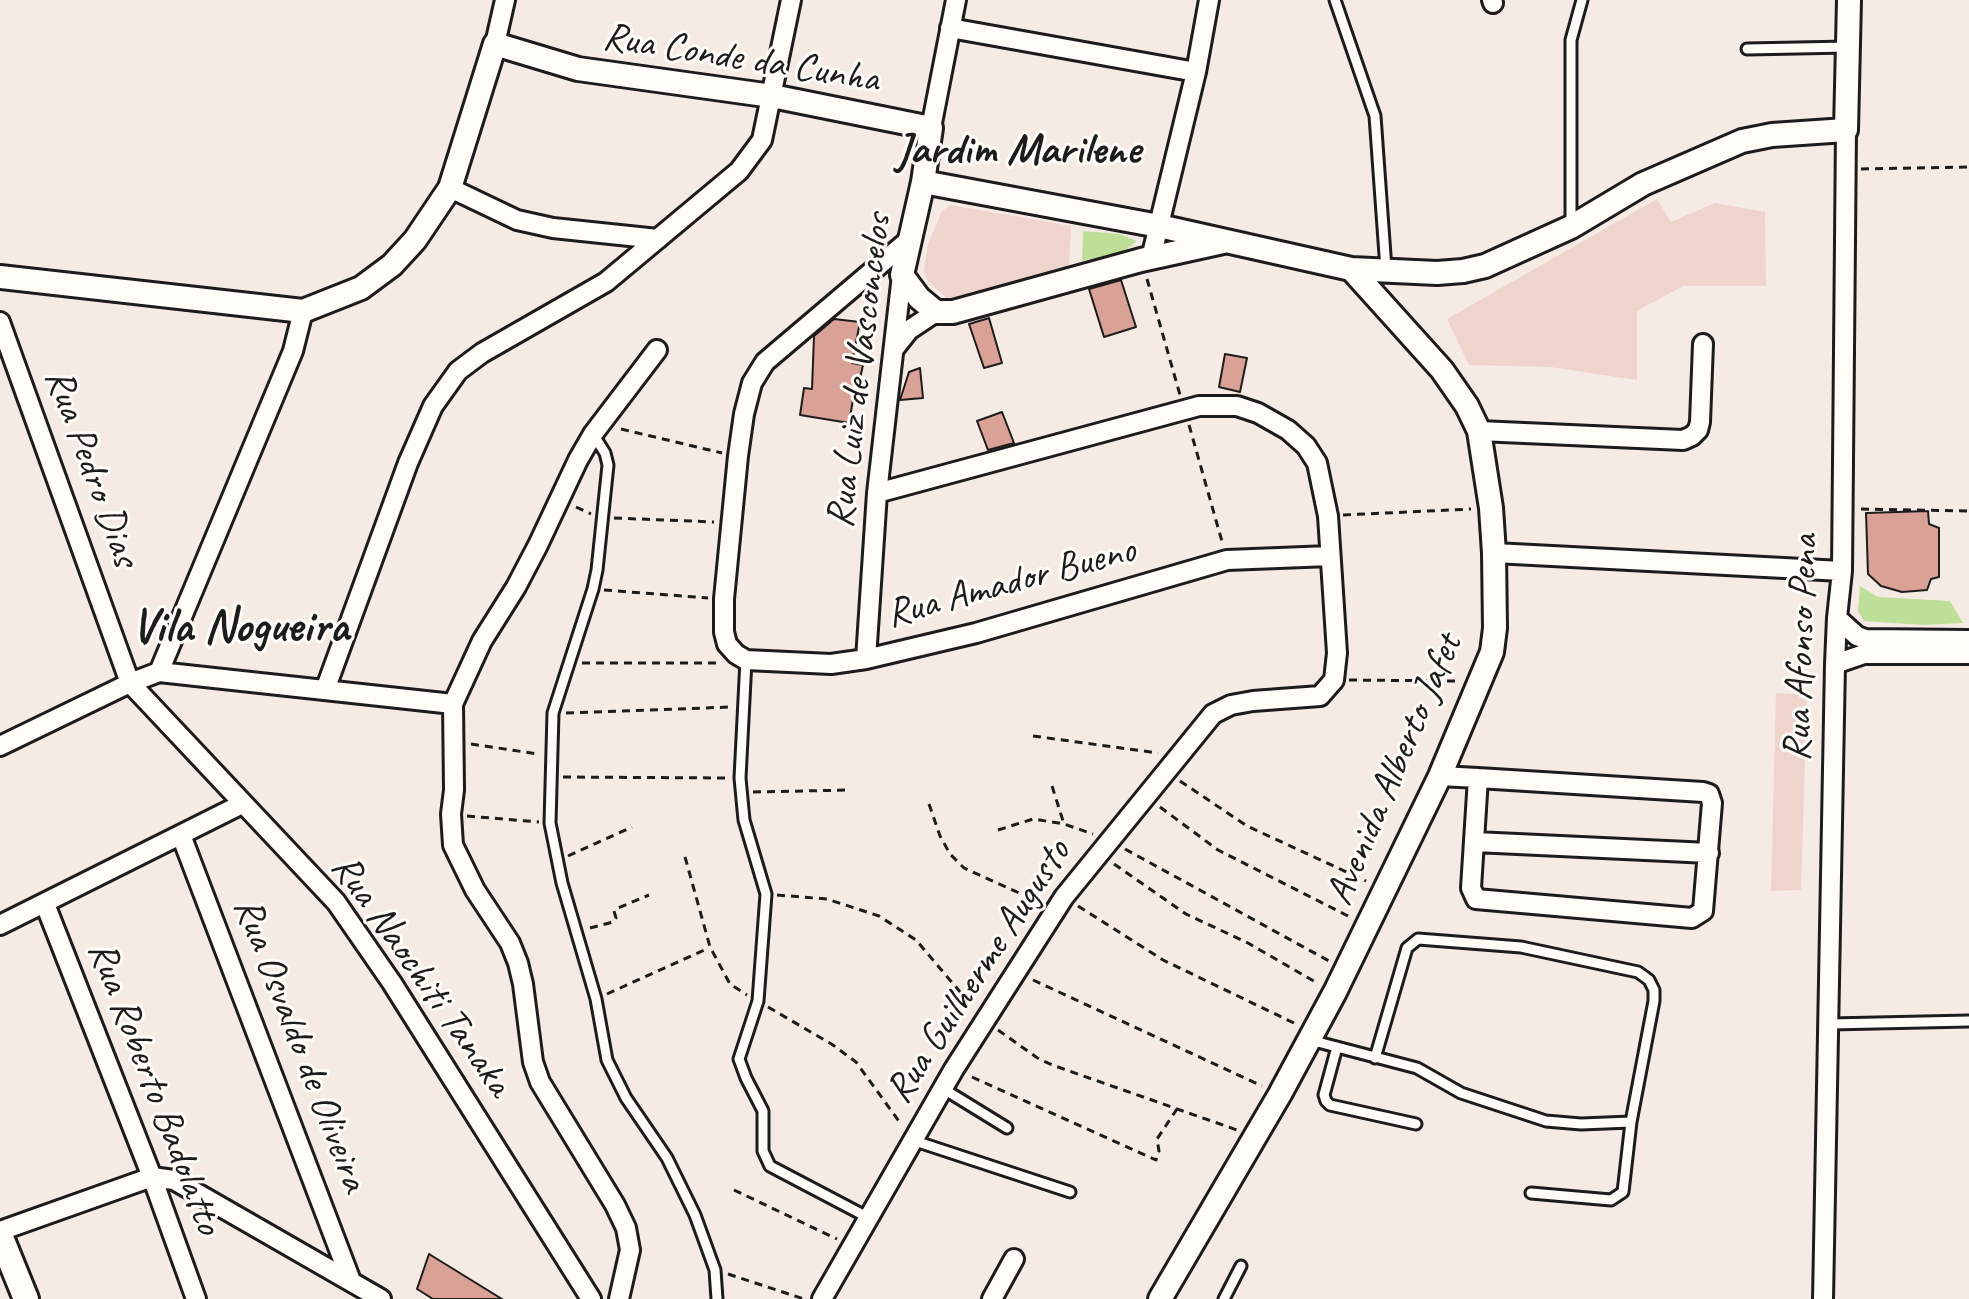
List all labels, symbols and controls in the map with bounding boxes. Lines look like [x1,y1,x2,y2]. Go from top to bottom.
street label: Rua Conde da Cunha [600,14,882,104]
district label: Jardim Marilene [896,125,1140,177]
street label: Rua Luiz de Vasconcelos [817,211,903,531]
street label: Rua Pedro Dias [33,363,149,573]
street label: Rua Amador Bueno [881,527,1141,639]
street label: Rua Afonso Pena [1774,534,1830,762]
district label: Vila Nogueira [131,599,349,657]
street label: Avenida Alberto Jafet [1316,627,1474,913]
street label: Rua Guilherme Augusto [876,831,1082,1113]
street label: Rua Naochiti Tanaka [320,846,522,1106]
street label: Rua Osvaldo de Oliveira [222,891,378,1199]
street label: Rua Roberto Badolatto [76,935,232,1241]

